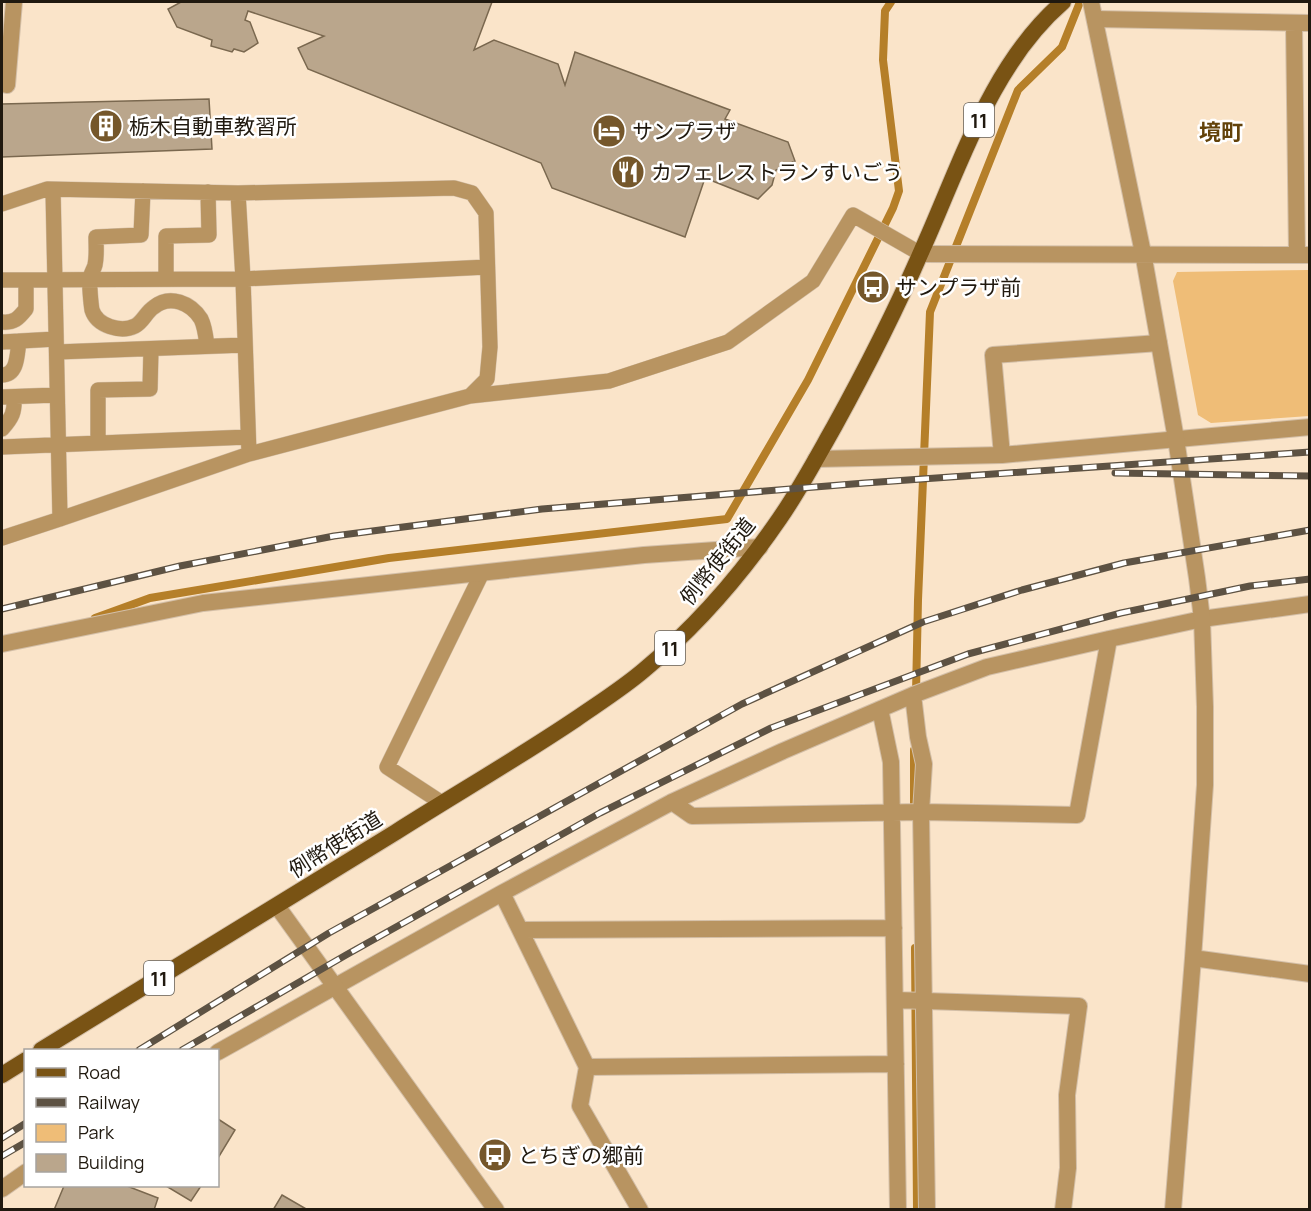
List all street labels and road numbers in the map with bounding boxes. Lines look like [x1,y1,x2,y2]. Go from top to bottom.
road number: 11 [964,103,994,137]
street label: 例幣使街道 [673,511,761,611]
road number: 11 [655,631,685,665]
street label: 例幣使街道 [283,804,387,884]
road number: 11 [144,961,174,995]

